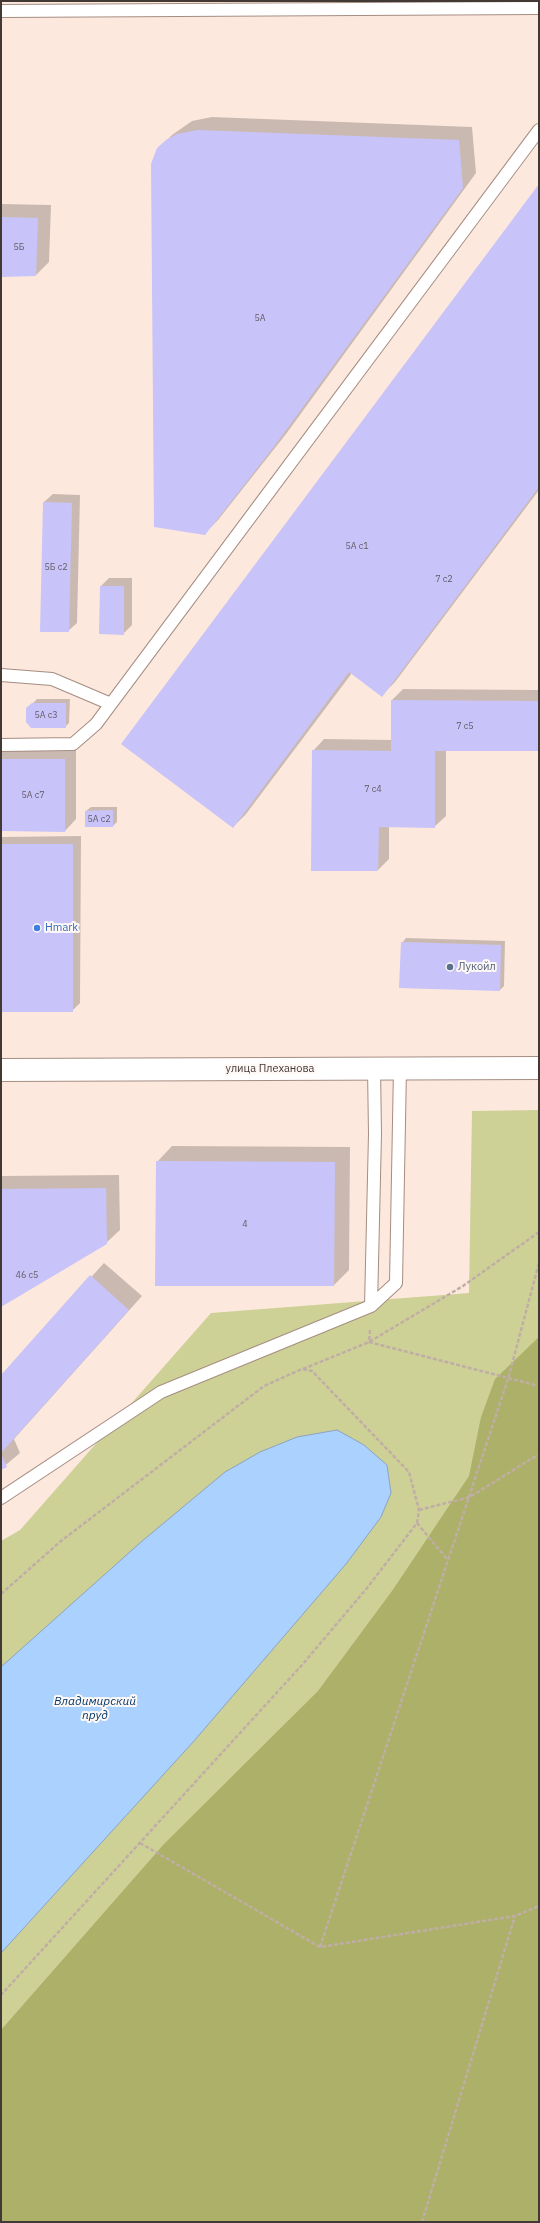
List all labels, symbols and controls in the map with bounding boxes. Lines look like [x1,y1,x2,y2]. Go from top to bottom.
house number: 5Б [13,242,25,252]
house number: 5А [254,313,266,323]
house number: 5А с1 [345,541,369,551]
house number: 5Б с2 [44,562,68,572]
house number: 7 с2 [435,574,453,584]
house number: 5А с3 [34,710,58,720]
house number: 7 с5 [456,721,474,731]
house number: 7 с4 [364,784,382,794]
house number: 5А с7 [21,790,45,800]
house number: 5А с2 [87,814,111,824]
place label: Hmark [45,921,78,935]
marker: Hmark [32,923,42,933]
place label: Лукойл [458,960,496,974]
marker: Лукойл [445,962,455,972]
street label: улица Плеханова [226,1062,314,1076]
house number: 4 [242,1219,248,1229]
house number: 46 с5 [16,1270,38,1280]
water label: Владимирский пруд [54,1695,136,1723]

